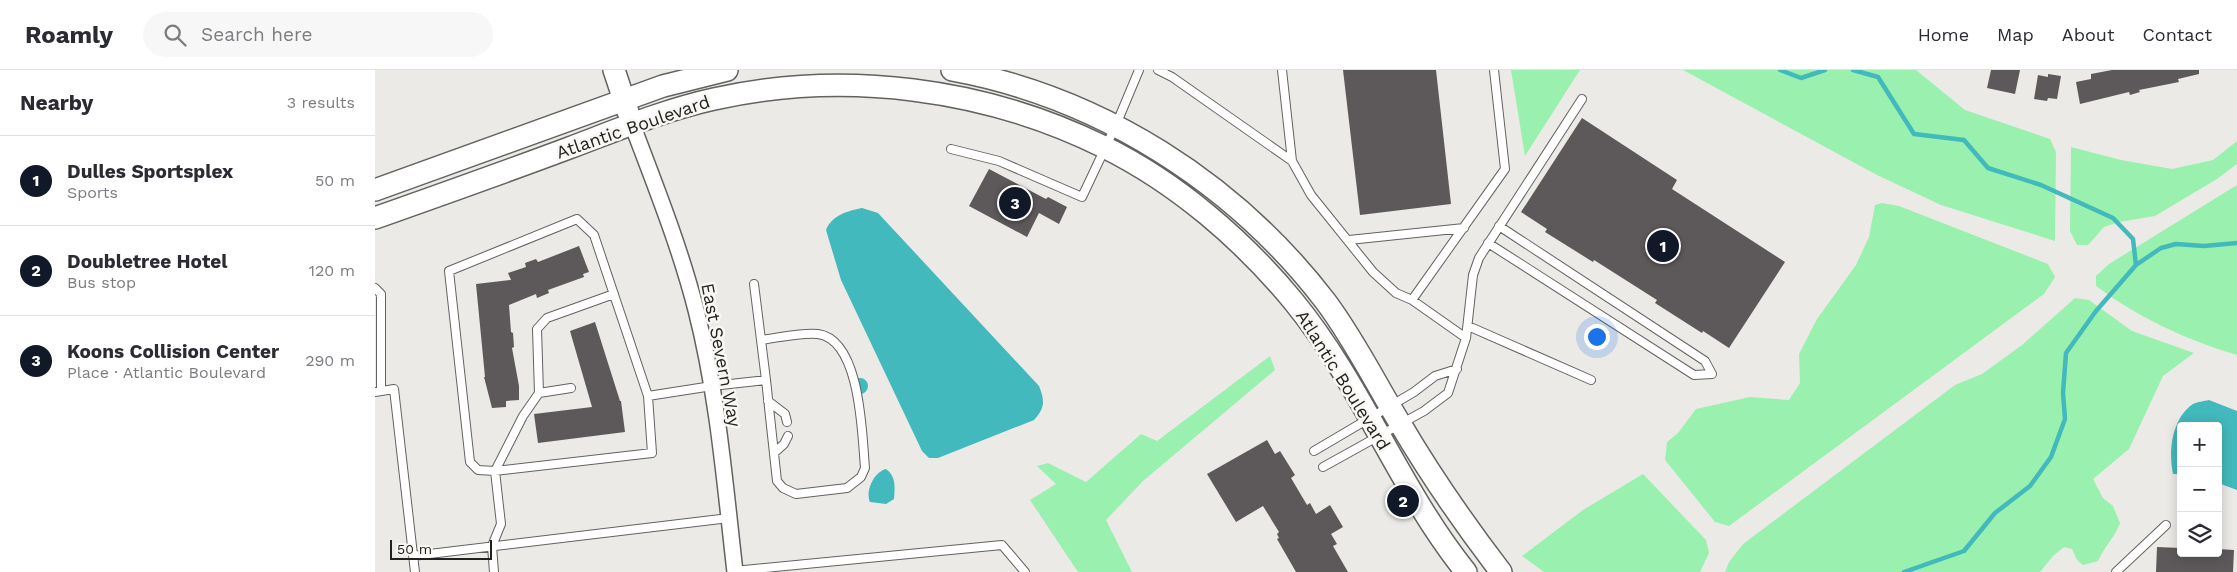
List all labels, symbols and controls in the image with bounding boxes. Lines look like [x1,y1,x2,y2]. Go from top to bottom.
search box [143,12,493,57]
text: Roamly [25,21,113,49]
icon: search [161,21,189,49]
text: Search here [201,23,312,46]
text: Home [1918,24,1969,45]
text: Map [1997,24,2034,45]
text: About [2062,24,2114,45]
text: Contact [2142,24,2212,45]
text: Nearby [20,90,93,115]
street label: Atlantic Boulevard [553,90,712,163]
text: 3 results [287,93,355,112]
text: Dulles Sportsplex [67,160,233,183]
text: 1 [33,171,39,190]
text: 50 m [315,171,355,190]
text: Sports [67,183,118,202]
pin: 3 [999,184,1031,222]
pin: 1 [1647,227,1679,265]
text: Doubletree Hotel [67,250,227,273]
text: 2 [31,261,41,280]
text: 120 m [309,261,355,280]
text: Bus stop [67,273,136,292]
street label: East Severn Way [697,281,746,429]
street label: Atlantic Boulevard [1292,306,1395,454]
your location [1584,324,1610,350]
text: Koons Collision Center [67,340,279,363]
text: 3 [31,351,41,370]
text: 290 m [305,351,355,370]
text: Place · Atlantic Boulevard [67,363,266,382]
map controls [2177,422,2222,557]
button: + [2177,422,2222,467]
button: − [2177,467,2222,512]
pin: 2 [1387,482,1419,520]
button: layers [2177,512,2222,557]
scale bar [390,537,493,560]
text: 50 m [397,541,432,557]

